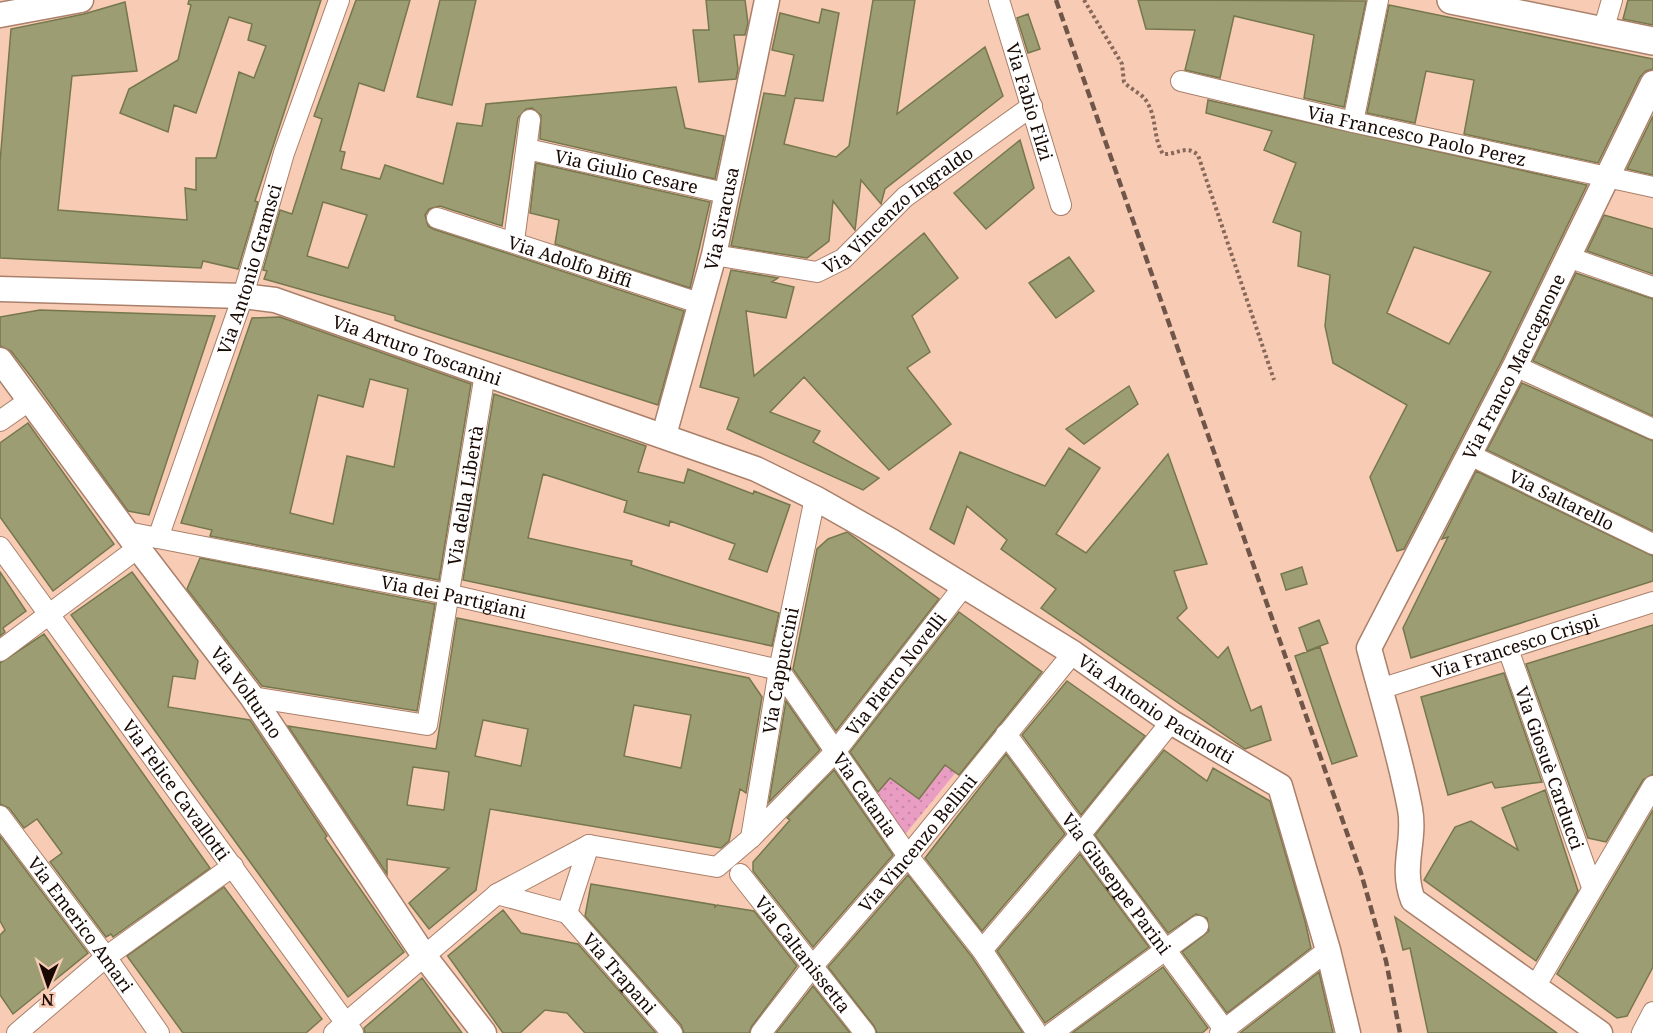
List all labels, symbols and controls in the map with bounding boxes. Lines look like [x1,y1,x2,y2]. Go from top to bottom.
street label: Via Fabio Filzi [1001,40,1059,163]
street label: Via Francesco Paolo Perez [1305,99,1529,171]
street label: Via Vincenzo Ingraldo [818,140,978,279]
street label: Via Giulio Cesare [553,144,701,199]
street label: Via Siracusa [698,165,744,273]
street label: Via Antonio Gramsci [211,181,287,358]
street label: Via Adolfo Biffi [505,230,635,293]
street label: Via Franco Maccagnone [1457,270,1570,464]
street label: Via Arturo Toscanini [329,309,505,391]
street label: Via della Libertà [442,423,488,567]
street label: Via Saltarello [1505,464,1618,535]
street label: Via dei Partigiani [379,569,529,624]
street label: Via Cappuccini [757,605,804,736]
street label: Via Pietro Novelli [840,607,951,741]
street label: Via Francesco Crispi [1429,608,1602,684]
street label: Via Volturno [205,641,288,743]
street label: Via Antonio Pacinotti [1073,648,1239,769]
street label: Via Giosuè Carducci [1510,683,1590,853]
street label: Via Felice Cavallotti [117,714,236,865]
street label: Via Catania [828,747,903,842]
street label: Via Vincenzo Bellini [853,769,982,917]
street label: Via Giuseppe Parini [1056,808,1177,959]
street label: Via Emerico Amari [23,852,139,997]
street label: Via Caltanissetta [750,891,856,1017]
street label: Via Trapani [578,927,662,1019]
north arrow [18,955,78,1015]
text: N [40,989,54,1011]

